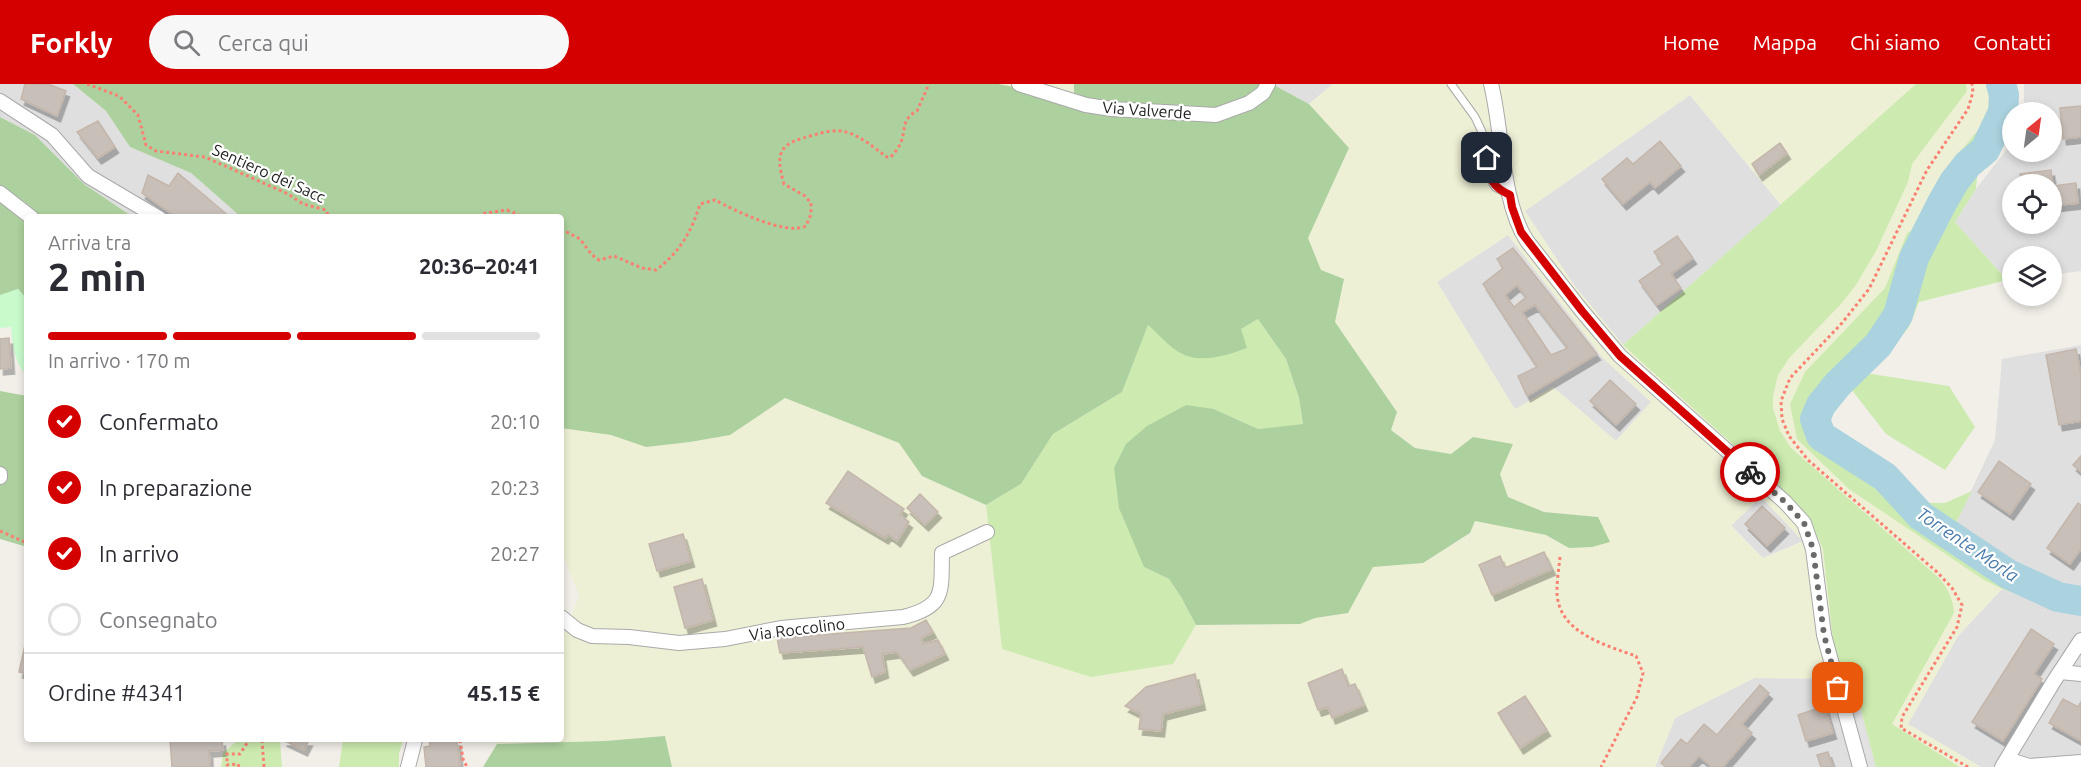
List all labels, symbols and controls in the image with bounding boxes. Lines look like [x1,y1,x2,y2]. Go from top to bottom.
search box [149,15,569,69]
icon: search [170,26,203,59]
text: Forkly [30,27,113,58]
text: Cerca qui [218,30,309,55]
text: Home [1663,30,1720,54]
text: Mappa [1753,30,1817,54]
text: Chi siamo [1850,30,1940,54]
text: Contatti [1973,30,2051,54]
street label: Via Valverde [1102,98,1192,122]
north arrow [2002,102,2062,162]
map controls [2002,102,2062,306]
pin [1461,132,1512,183]
street label: Sentiero dei Sacc [210,140,329,206]
icon: home [1470,141,1503,174]
button: locate [2002,174,2062,234]
text: Arriva tra [48,231,131,254]
button: layers [2002,246,2062,306]
text: 20:36–20:41 [419,253,540,278]
text: 2 min [48,255,147,298]
text: In arrivo · 170 m [48,349,191,372]
icon: check [48,405,81,438]
text: Confermato [99,409,219,434]
text: 20:10 [490,410,540,433]
courier [1720,442,1780,502]
icon: bike [1734,456,1767,489]
icon: check [48,471,81,504]
text: In preparazione [99,475,252,500]
text: 20:23 [490,476,540,499]
water label: Torrente Morla [1914,503,2023,585]
icon: check [48,537,81,570]
text: In arrivo [99,541,179,566]
text: 20:27 [490,542,540,565]
text: Consegnato [99,607,218,632]
street label: Via Roccolino [748,614,846,644]
pin [1812,662,1863,713]
icon: bag [1821,671,1854,704]
text: Ordine #4341 [48,680,185,705]
text: 45.15 € [467,680,540,705]

